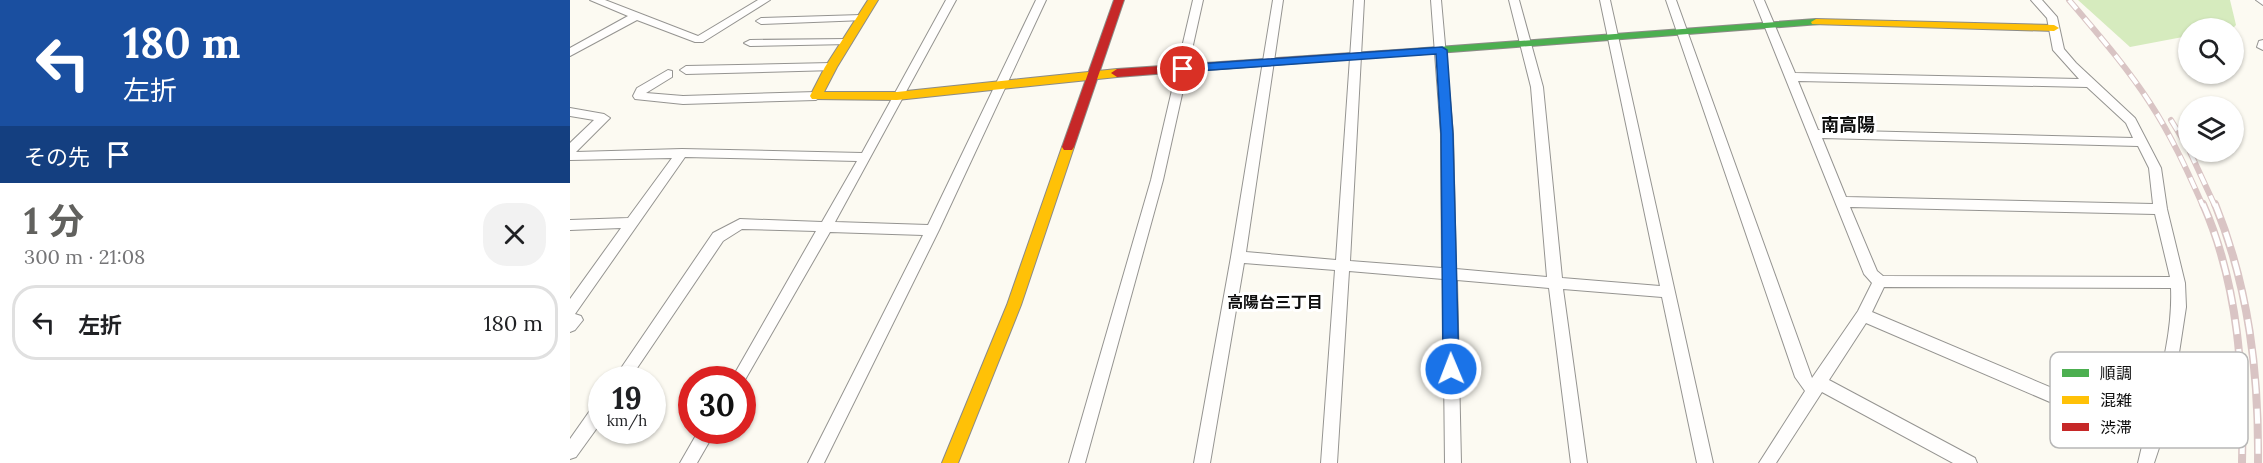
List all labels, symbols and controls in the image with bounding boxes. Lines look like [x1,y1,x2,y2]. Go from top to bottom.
text: 180 m [123,16,240,70]
map controls [2178,18,2244,162]
button: search [2178,18,2244,84]
icon: left [24,24,102,102]
pin [1157,43,1208,94]
icon: arrive [1166,52,1199,85]
text: 左折 [123,73,177,107]
button: layers [2178,96,2244,162]
district label: 南高陽 [1821,113,1875,136]
icon: arrive [102,138,135,171]
text: その先 [24,143,90,171]
text: 1 分 [24,198,84,244]
button: close [483,203,546,266]
text: 300 m · 21:08 [24,244,145,269]
district label: 高陽台三丁目 [1227,292,1323,312]
icon: left [27,306,60,339]
text: 180 m [484,309,543,337]
text: 左折 [78,311,122,339]
position arrow [1419,337,1483,401]
legend [2050,352,2248,448]
text: 順調 [2100,363,2132,383]
speed limit sign: 30 [678,366,756,444]
text: 19 [612,379,642,417]
text: 混雑 [2100,390,2132,410]
text: km/h [607,411,647,430]
text: 渋滞 [2100,417,2132,437]

